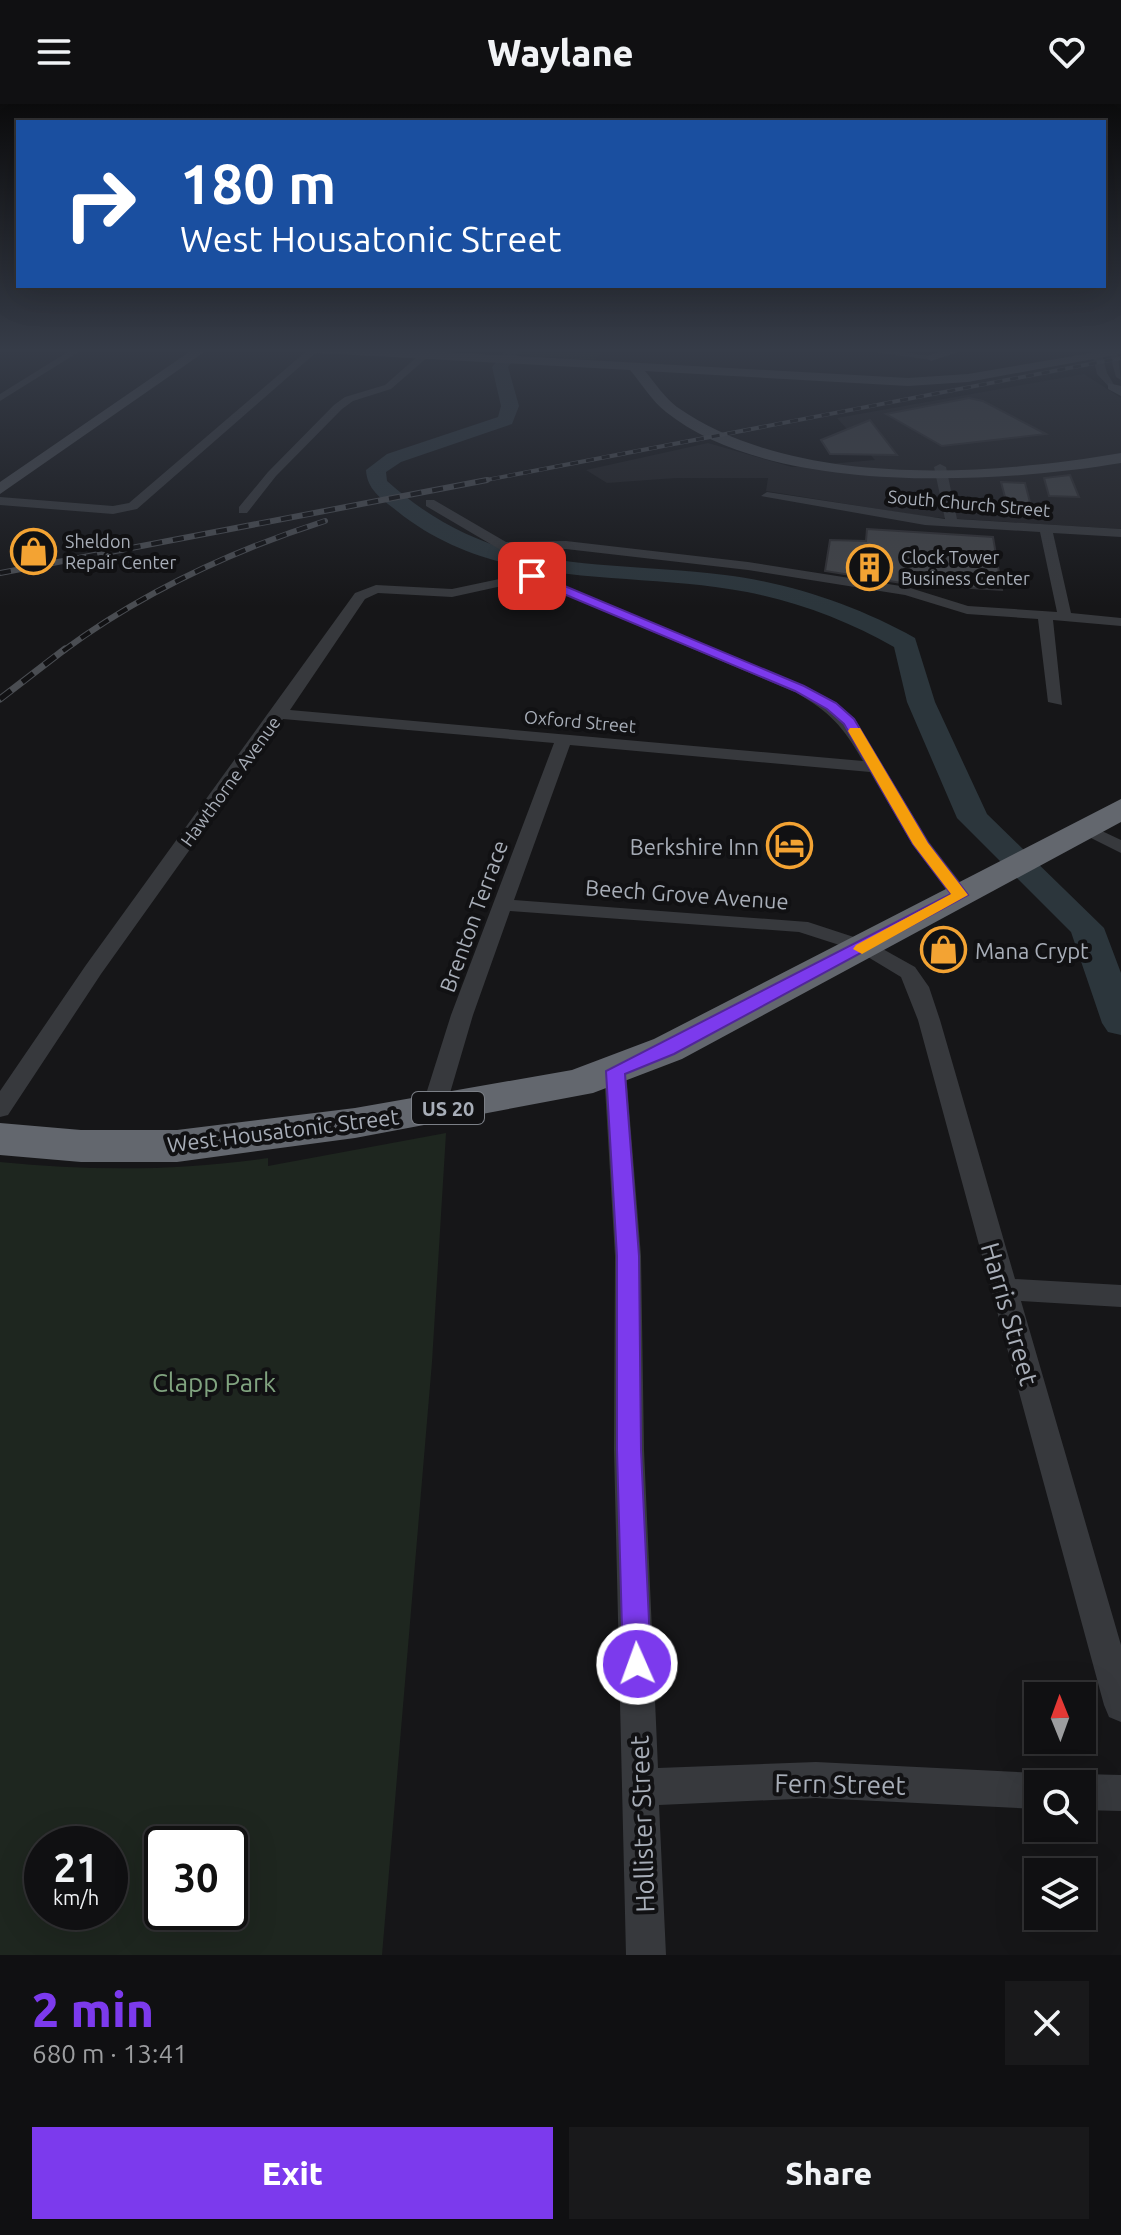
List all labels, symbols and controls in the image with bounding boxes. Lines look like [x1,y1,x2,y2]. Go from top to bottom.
icon: menu [32,30,76,74]
icon: heart [1045,30,1089,74]
text: Waylane [487,32,634,73]
icon: right [48,152,152,256]
text: 180 m [180,152,336,215]
text: West Housatonic Street [180,218,561,259]
street label: South Church Street [887,486,1051,520]
shop icon: Sheldon Repair Center [10,527,58,575]
place label: Sheldon Repair Center [65,531,176,572]
pin [498,542,566,610]
building icon: Clock Tower Business Center [846,543,894,591]
place label: Clock Tower Business Center [901,547,1030,588]
icon: arrive [510,554,554,598]
street label: Oxford Street [523,706,637,736]
street label: Hawthorne Avenue [176,712,284,850]
hotel icon: Berkshire Inn [766,822,814,870]
place label: Berkshire Inn [630,834,759,859]
street label: Brenton Terrace [434,837,512,995]
street label: Beech Grove Avenue [584,874,790,914]
shop icon: Mana Crypt [920,926,968,974]
place label: Mana Crypt [975,938,1089,963]
road number: US 20 [412,1092,484,1124]
street label: West Housatonic Street [166,1103,401,1157]
street label: Harris Street [976,1239,1044,1389]
park label: Clapp Park [152,1368,276,1397]
position arrow [595,1622,679,1706]
north arrow [1024,1682,1096,1754]
map controls [1024,1682,1096,1930]
street label: Hollister Street [624,1735,660,1913]
street label: Fern Street [774,1768,906,1800]
button: search [1024,1770,1096,1842]
speed limit sign: 30 [144,1826,248,1930]
text: 21 [53,1845,99,1890]
button: layers [1024,1858,1096,1930]
text: km/h [53,1886,99,1909]
button: close [1005,1981,1089,2065]
text: 2 min [32,1982,154,2036]
text: 680 m · 13:41 [32,2039,188,2068]
button: Exit [32,2127,553,2219]
button: Share [569,2127,1089,2219]

